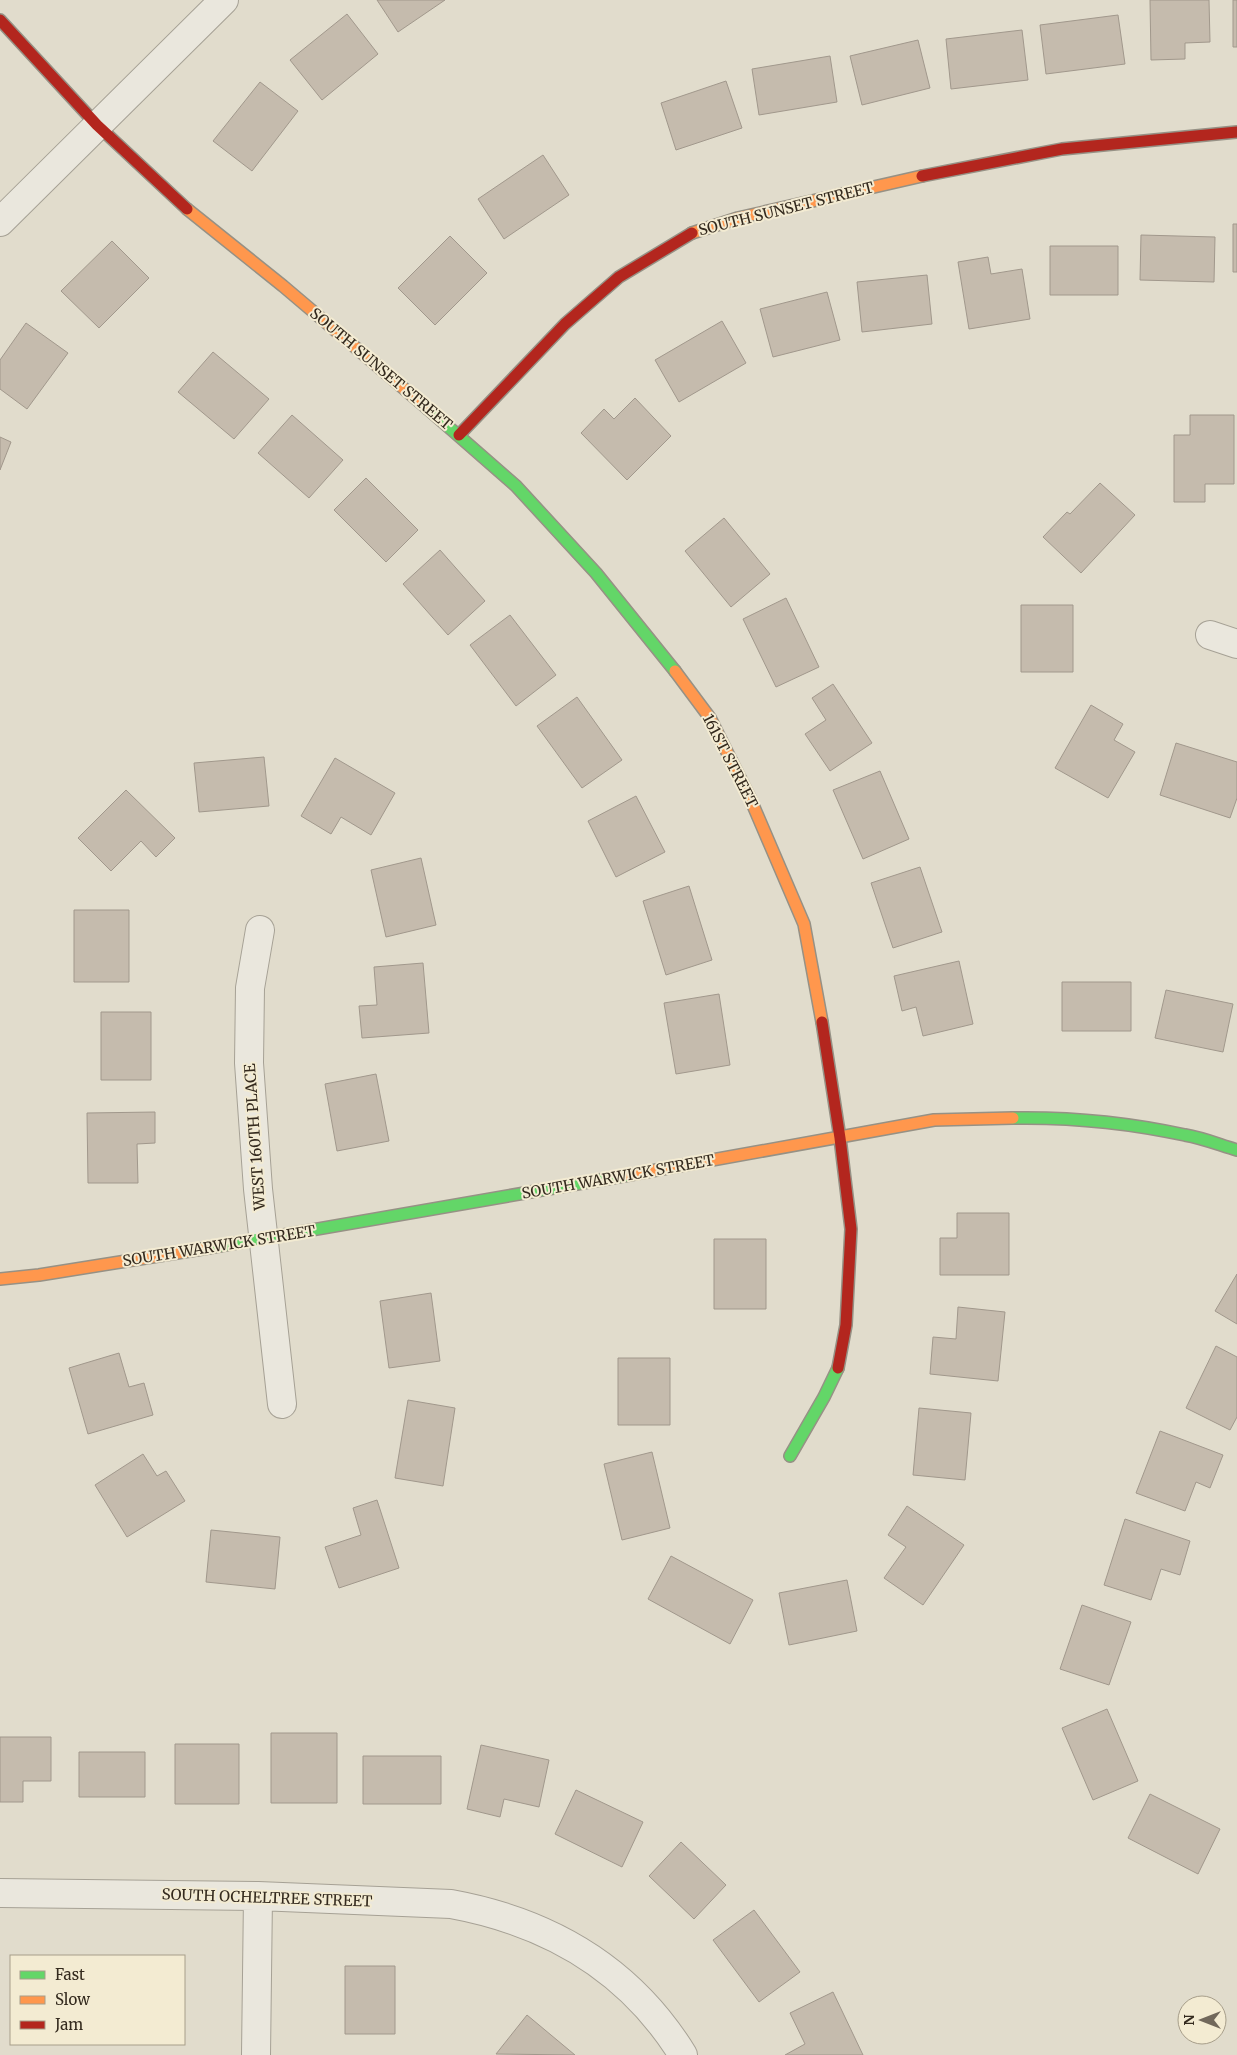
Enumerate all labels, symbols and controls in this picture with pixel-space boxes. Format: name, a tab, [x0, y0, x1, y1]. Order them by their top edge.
street label: SOUTH SUNSET STREET	[696, 177, 876, 239]
street label: SOUTH SUNSET STREET	[306, 304, 457, 434]
street label: 161ST STREET	[699, 711, 762, 811]
street label: WEST 160TH PLACE	[240, 1062, 269, 1212]
street label: SOUTH WARWICK STREET	[520, 1150, 716, 1203]
street label: SOUTH WARWICK STREET	[121, 1221, 317, 1270]
street label: SOUTH OCHELTREE STREET	[161, 1884, 373, 1911]
legend	[10, 1955, 185, 2045]
text: Fast	[55, 1965, 85, 1984]
text: Slow	[55, 1990, 90, 2009]
north arrow	[1177, 1995, 1227, 2045]
text: N	[1180, 2014, 1198, 2026]
text: Jam	[54, 2015, 83, 2034]

